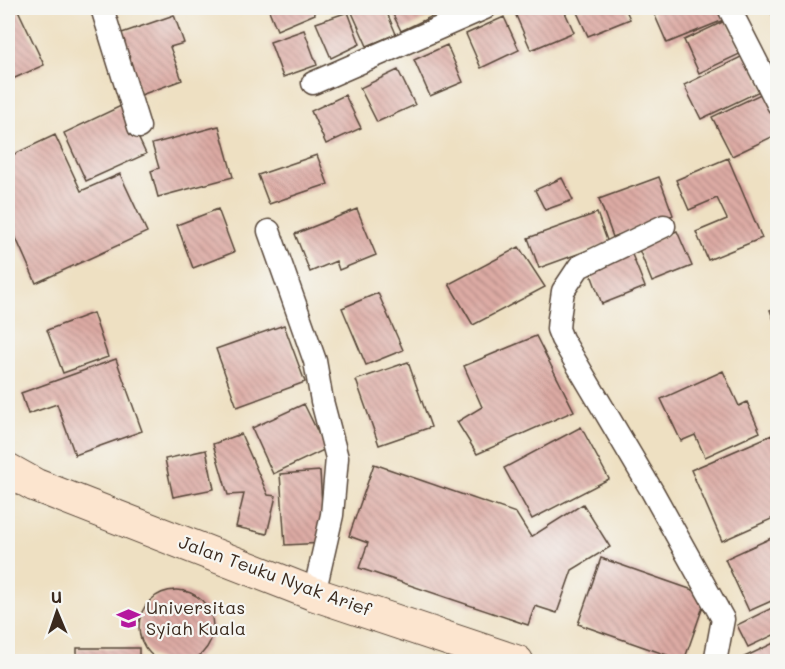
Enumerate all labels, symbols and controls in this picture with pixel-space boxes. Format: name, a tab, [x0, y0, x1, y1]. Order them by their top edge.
street label: Jalan Teuku Nyak Arief	[176, 529, 376, 621]
north arrow	[27, 582, 87, 642]
text: U	[50, 586, 62, 607]
place label: Universitas Syiah Kuala	[146, 595, 246, 640]
school or university icon: Universitas Syiah Kuala	[115, 605, 141, 631]

